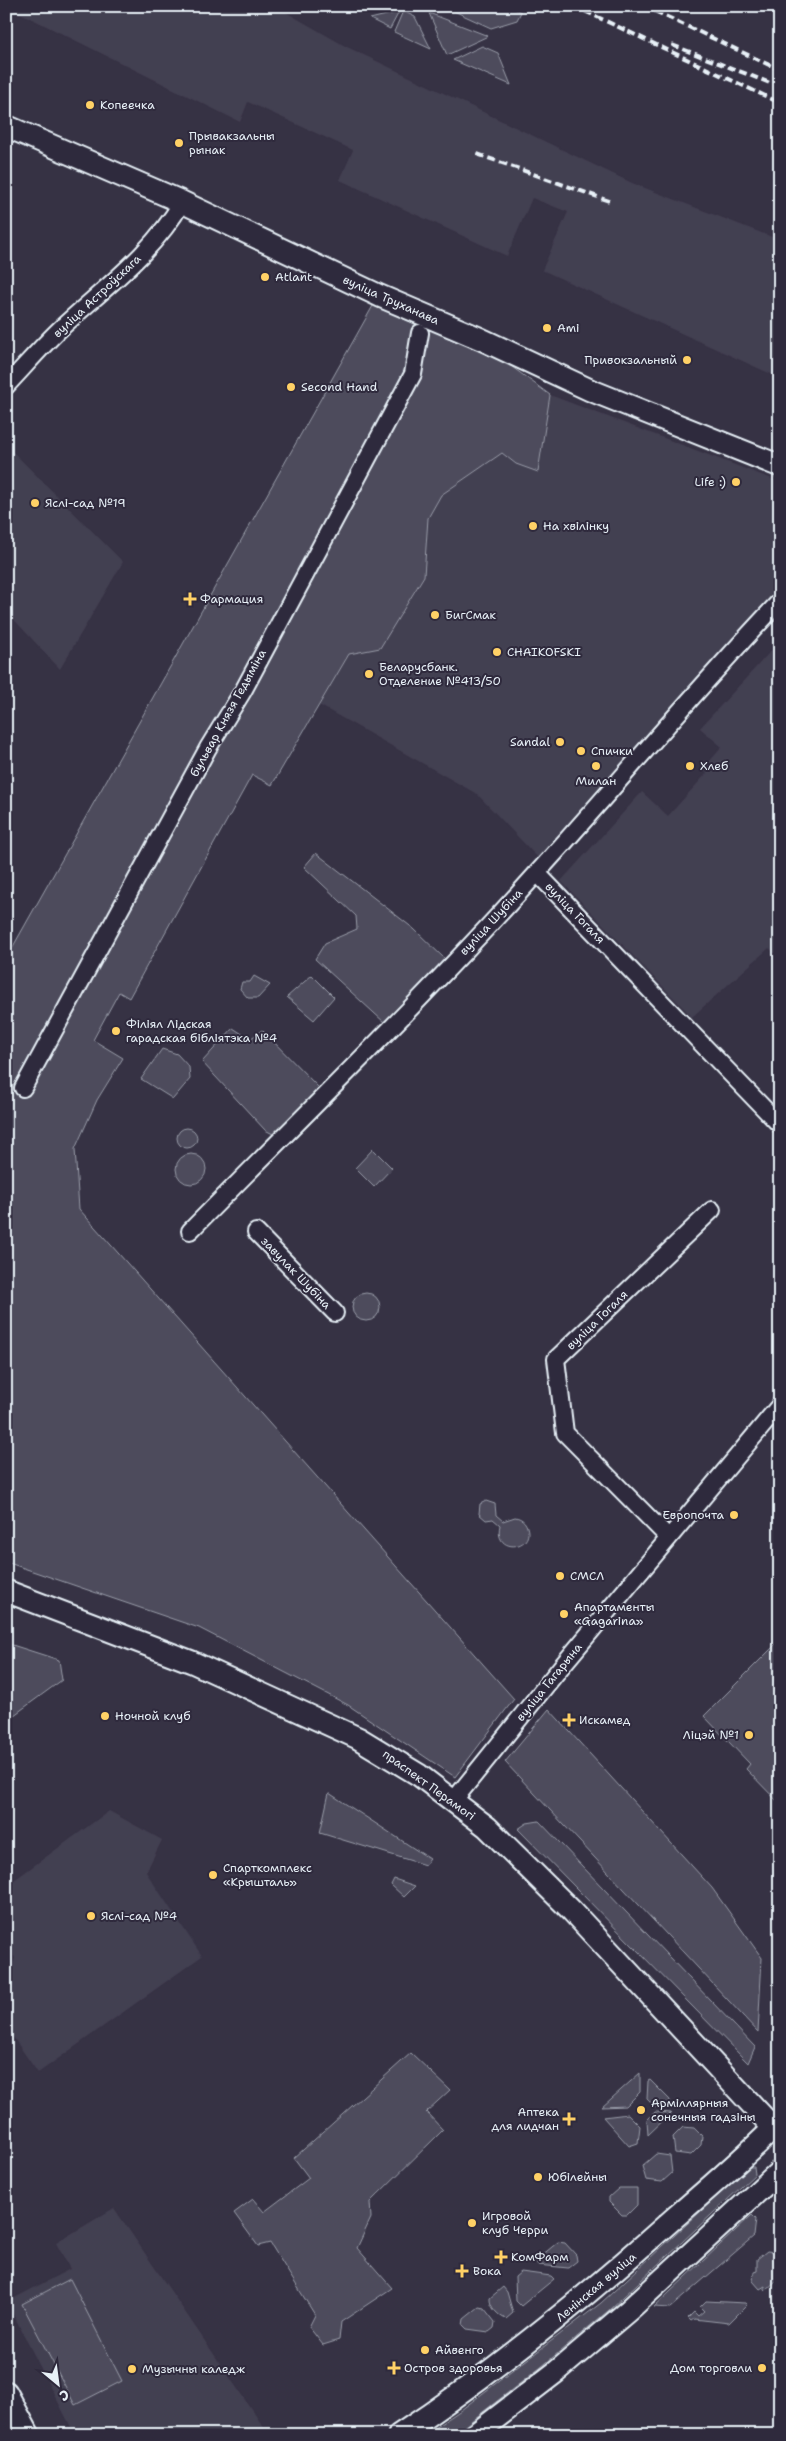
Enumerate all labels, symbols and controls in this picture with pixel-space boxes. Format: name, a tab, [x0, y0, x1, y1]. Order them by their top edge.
place label: Копеечка	[100, 97, 155, 113]
marker: Копеечка	[84, 99, 96, 111]
place label: Прывакзальны рынак	[189, 128, 275, 158]
marker: Прывакзальны рынак	[173, 137, 185, 149]
street label: вуліца Астроўскага	[49, 251, 145, 341]
place label: Atlant	[275, 269, 312, 285]
marker: Atlant	[259, 271, 271, 283]
street label: вуліца Труханава	[340, 272, 442, 329]
place label: Ami	[557, 320, 579, 336]
marker: Ami	[541, 322, 553, 334]
place label: Привокзальный	[585, 352, 677, 368]
marker: Привокзальный	[681, 354, 693, 366]
place label: Second Hand	[301, 379, 378, 395]
marker: Second Hand	[285, 381, 297, 393]
place label: Life :)	[695, 474, 726, 490]
marker: Life :)	[730, 476, 742, 488]
place label: Яслі-сад №19	[45, 495, 126, 511]
marker: Яслі-сад №19	[29, 497, 41, 509]
place label: На хвілінку	[543, 518, 609, 534]
marker: На хвілінку	[527, 520, 539, 532]
place label: Фармация	[200, 591, 263, 607]
marker: Фармация	[184, 593, 196, 605]
place label: БигСмак	[445, 607, 497, 623]
marker: БигСмак	[429, 609, 441, 621]
place label: CHAIKOFSKI	[507, 644, 581, 660]
street label: бульвар Князя Гедыміна	[186, 646, 270, 780]
marker: CHAIKOFSKI	[491, 646, 503, 658]
place label: Беларусбанк. Отделение №413/50	[379, 659, 501, 689]
marker: Беларусбанк. Отделение №413/50	[363, 668, 375, 680]
place label: Sandal	[510, 734, 550, 750]
marker: Sandal	[554, 736, 566, 748]
place label: Спички	[591, 743, 633, 759]
marker: Спички	[575, 745, 587, 757]
place label: Хлеб	[700, 758, 728, 774]
marker: Милан	[590, 760, 602, 772]
marker: Хлеб	[684, 760, 696, 772]
place label: Милан	[576, 773, 616, 789]
street label: вуліца Гогаля	[542, 879, 608, 947]
street label: вуліца Шубіна	[456, 885, 526, 959]
place label: Філіял Лідская гарадская бібліятэка №4	[126, 1016, 277, 1046]
marker: Філіял Лідская гарадская бібліятэка №4	[110, 1025, 122, 1037]
street label: завулак Шубіна	[257, 1233, 335, 1313]
street label: вуліца Гогаля	[563, 1287, 631, 1353]
place label: Европочта	[663, 1507, 725, 1523]
marker: Европочта	[728, 1509, 740, 1521]
place label: СМСЛ	[570, 1568, 604, 1584]
marker: СМСЛ	[554, 1570, 566, 1582]
place label: Апартаменты «Gagarina»	[574, 1599, 654, 1629]
marker: Апартаменты «Gagarina»	[558, 1608, 570, 1620]
street label: вуліца Гагарына	[513, 1639, 586, 1724]
place label: Ночной клуб	[115, 1708, 190, 1724]
marker: Ночной клуб	[99, 1710, 111, 1722]
place label: Искамед	[579, 1712, 631, 1728]
marker: Искамед	[563, 1714, 575, 1726]
place label: Ліцэй №1	[683, 1727, 739, 1743]
marker: Ліцэй №1	[743, 1729, 755, 1741]
street label: праспект Перамогі	[379, 1746, 479, 1824]
place label: Спарткомплекс «Крышталь»	[223, 1860, 312, 1890]
marker: Спарткомплекс «Крышталь»	[207, 1869, 219, 1881]
place label: Яслі-сад №4	[101, 1908, 177, 1924]
marker: Яслі-сад №4	[85, 1910, 97, 1922]
place label: Арміллярныя сонечныя гадзіны	[651, 2095, 755, 2125]
place label: Аптека для лидчан	[492, 2104, 560, 2134]
marker: Арміллярныя сонечныя гадзіны	[635, 2104, 647, 2116]
marker: Аптека для лидчан	[563, 2113, 575, 2125]
place label: Юбілейны	[548, 2169, 607, 2185]
marker: Юбілейны	[532, 2171, 544, 2183]
place label: Игровой клуб Черри	[482, 2208, 548, 2238]
marker: Игровой клуб Черри	[466, 2217, 478, 2229]
street label: Ленінская вуліца	[553, 2248, 640, 2325]
place label: КомФарм	[511, 2249, 569, 2265]
marker: КомФарм	[495, 2251, 507, 2263]
place label: Вока	[473, 2263, 501, 2279]
marker: Вока	[455, 2264, 469, 2278]
place label: Айвенго	[435, 2342, 484, 2358]
marker: Айвенго	[419, 2344, 431, 2356]
north arrow	[32, 2358, 82, 2408]
place label: Остров здоровья	[404, 2360, 503, 2376]
place label: Дом торговли	[670, 2360, 752, 2376]
place label: Музычны каледж	[142, 2361, 245, 2377]
marker: Остров здоровья	[388, 2362, 400, 2374]
marker: Дом торговли	[756, 2362, 768, 2374]
marker: Музычны каледж	[126, 2363, 138, 2375]
text: С	[56, 2385, 72, 2405]

